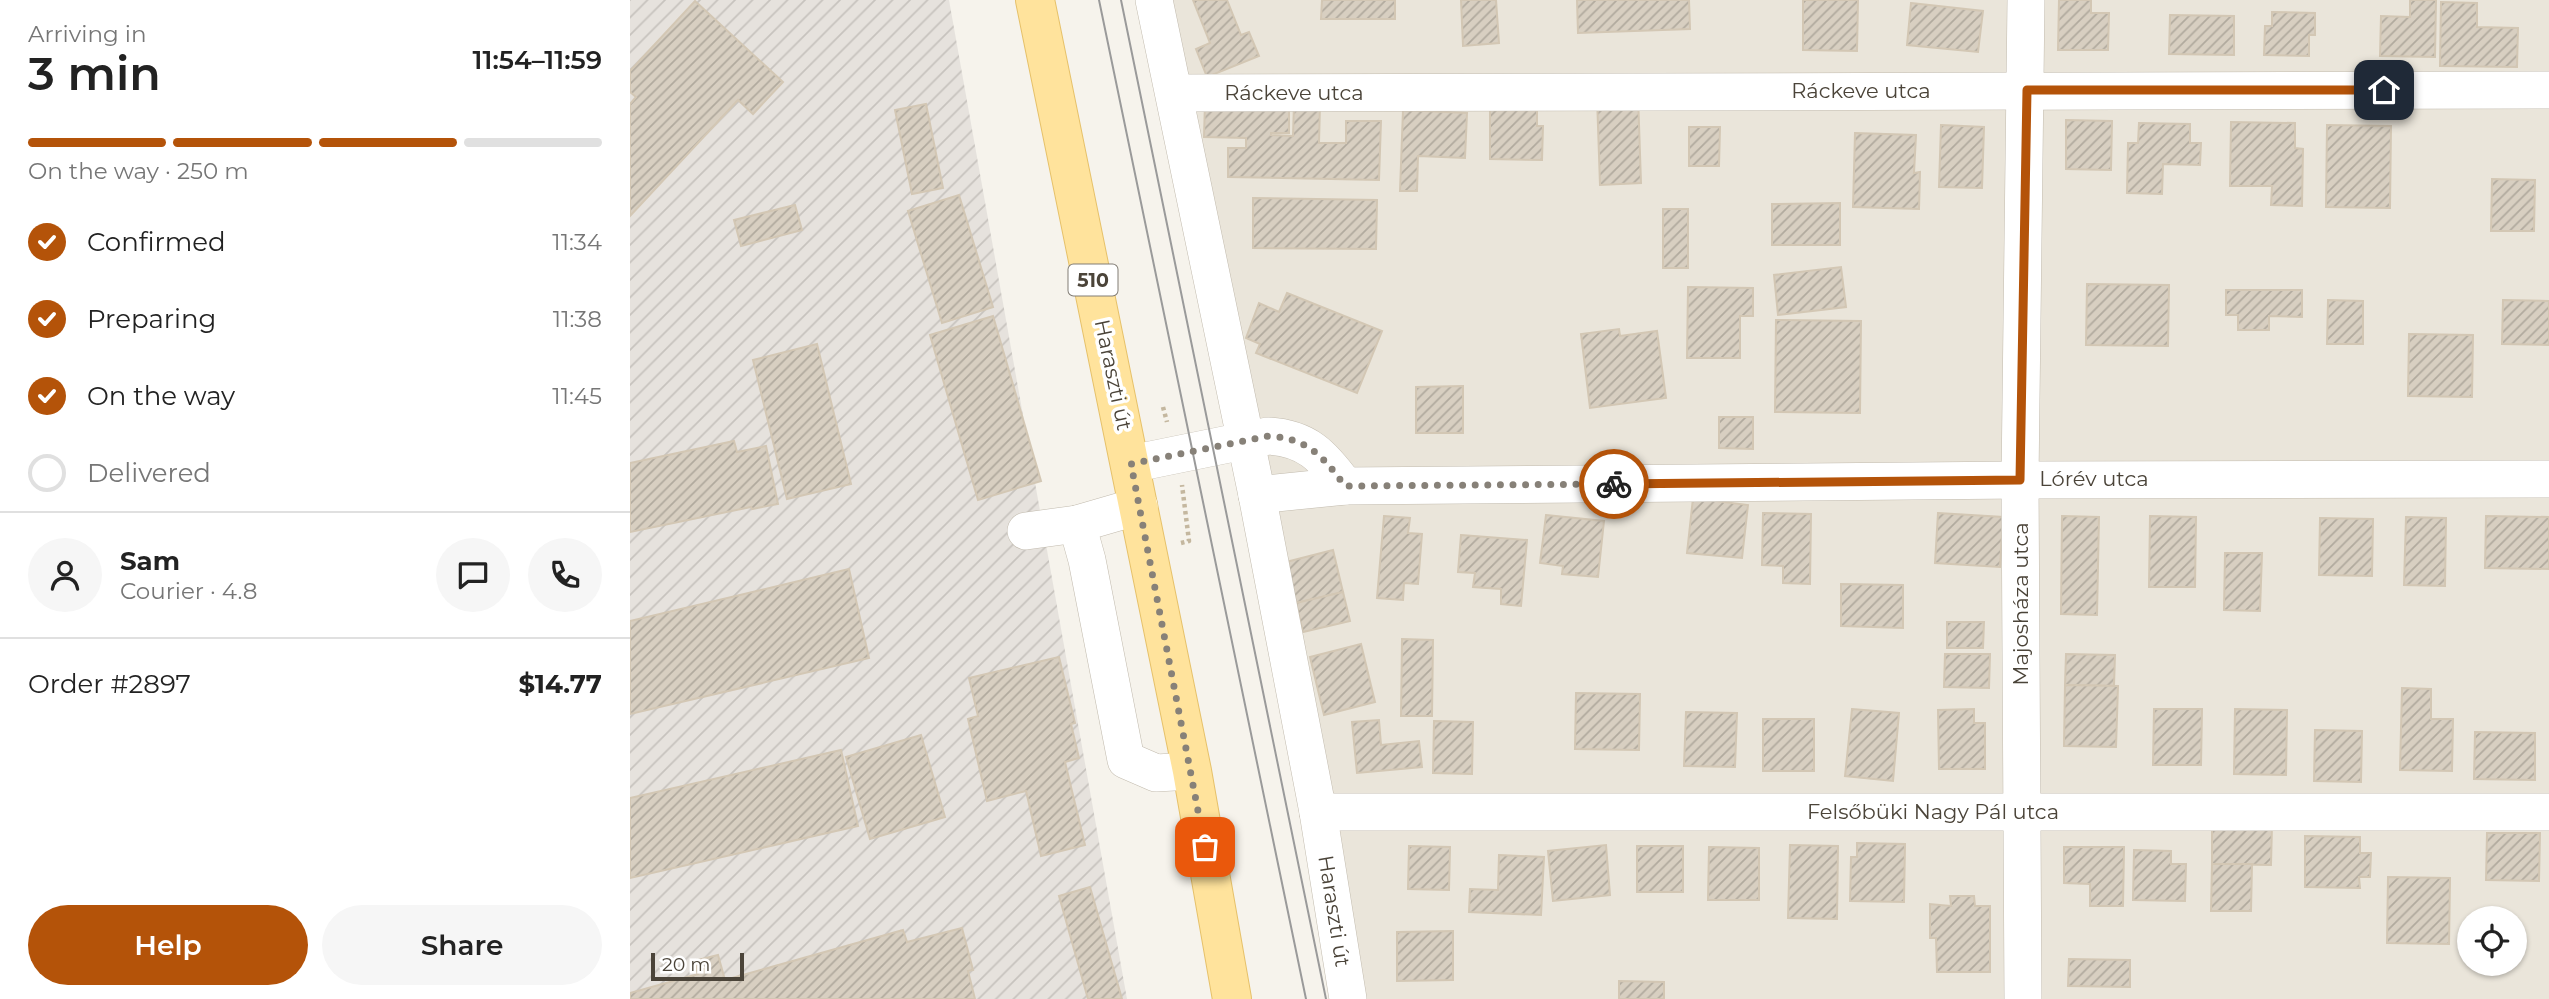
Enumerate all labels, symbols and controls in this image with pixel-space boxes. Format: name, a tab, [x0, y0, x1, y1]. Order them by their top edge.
text: Arriving in	[28, 20, 147, 48]
text: 11:54–11:59	[473, 44, 602, 76]
text: 3 min	[28, 45, 161, 102]
pin	[2354, 60, 2414, 120]
icon: home	[2365, 71, 2403, 109]
street label: Ráckeve utca	[1791, 78, 1931, 103]
street label: Ráckeve utca	[1224, 80, 1364, 105]
text: On the way · 250 m	[28, 157, 249, 185]
icon: check	[28, 223, 66, 261]
text: Confirmed	[87, 226, 226, 258]
text: 11:34	[552, 228, 602, 256]
road number: 510	[1068, 264, 1118, 296]
icon: check	[28, 300, 66, 338]
text: Preparing	[87, 303, 216, 335]
text: 11:38	[553, 305, 602, 333]
street label: Haraszti út	[1090, 317, 1137, 433]
icon: check	[28, 377, 66, 415]
text: On the way	[87, 380, 235, 412]
text: 11:45	[552, 382, 602, 410]
courier	[1579, 449, 1649, 519]
text: Delivered	[87, 457, 211, 489]
icon: bike	[1595, 465, 1633, 503]
street label: Lórév utca	[2039, 466, 2149, 491]
street label: Majosháza utca	[2008, 522, 2033, 686]
button: person	[28, 538, 102, 612]
button: chat	[436, 538, 510, 612]
button: phone	[528, 538, 602, 612]
text: Sam	[120, 545, 180, 577]
text: Courier · 4.8	[120, 577, 257, 605]
text: Order #2897	[28, 668, 191, 700]
text: $14.77	[518, 668, 602, 700]
street label: Felsőbüki Nagy Pál utca	[1807, 799, 2059, 824]
pin	[1175, 817, 1235, 877]
icon: bag	[1186, 828, 1224, 866]
street label: Haraszti út	[1313, 853, 1356, 969]
button: Help	[28, 905, 308, 985]
button: Share	[322, 905, 602, 985]
map controls	[2457, 906, 2527, 976]
button: locate	[2457, 906, 2527, 976]
scale bar	[651, 950, 744, 982]
text: 20 m	[662, 953, 710, 976]

